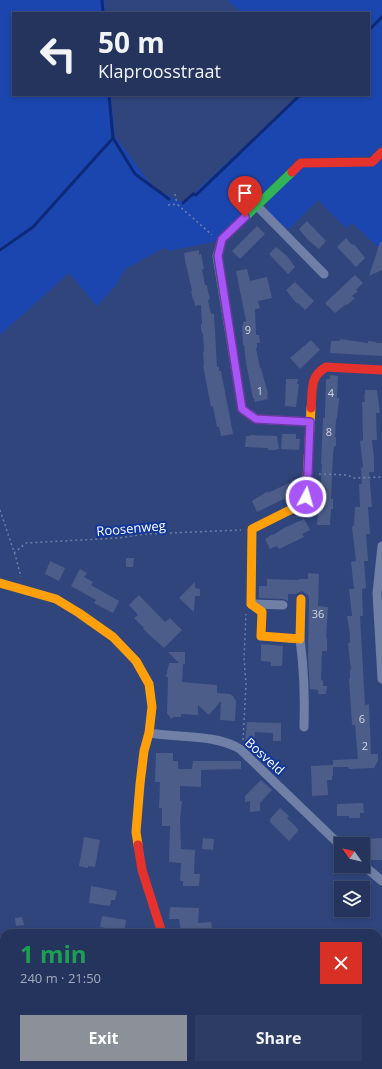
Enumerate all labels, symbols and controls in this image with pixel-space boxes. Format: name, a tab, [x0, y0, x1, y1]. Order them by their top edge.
text: 50 m	[98, 23, 165, 61]
icon: left	[32, 28, 84, 80]
text: Klaproosstraat	[98, 59, 221, 83]
pin	[228, 176, 262, 217]
icon: arrive	[234, 182, 256, 204]
house number: 9	[245, 322, 251, 337]
house number: 1	[257, 383, 263, 398]
house number: 4	[328, 385, 335, 400]
house number: 8	[326, 424, 332, 439]
position arrow	[285, 476, 327, 518]
street label: Roosenweg	[96, 516, 166, 540]
house number: 36	[312, 606, 324, 621]
house number: 6	[359, 711, 365, 726]
street label: Bosveld	[241, 733, 289, 779]
house number: 2	[362, 738, 368, 753]
north arrow	[334, 837, 370, 873]
map controls	[334, 837, 370, 917]
button: layers	[334, 881, 370, 917]
text: 1 min	[20, 937, 87, 970]
button: close	[320, 942, 362, 984]
text: 240 m · 21:50	[20, 969, 101, 987]
button: Exit	[20, 1015, 187, 1061]
button: Share	[195, 1015, 362, 1061]

